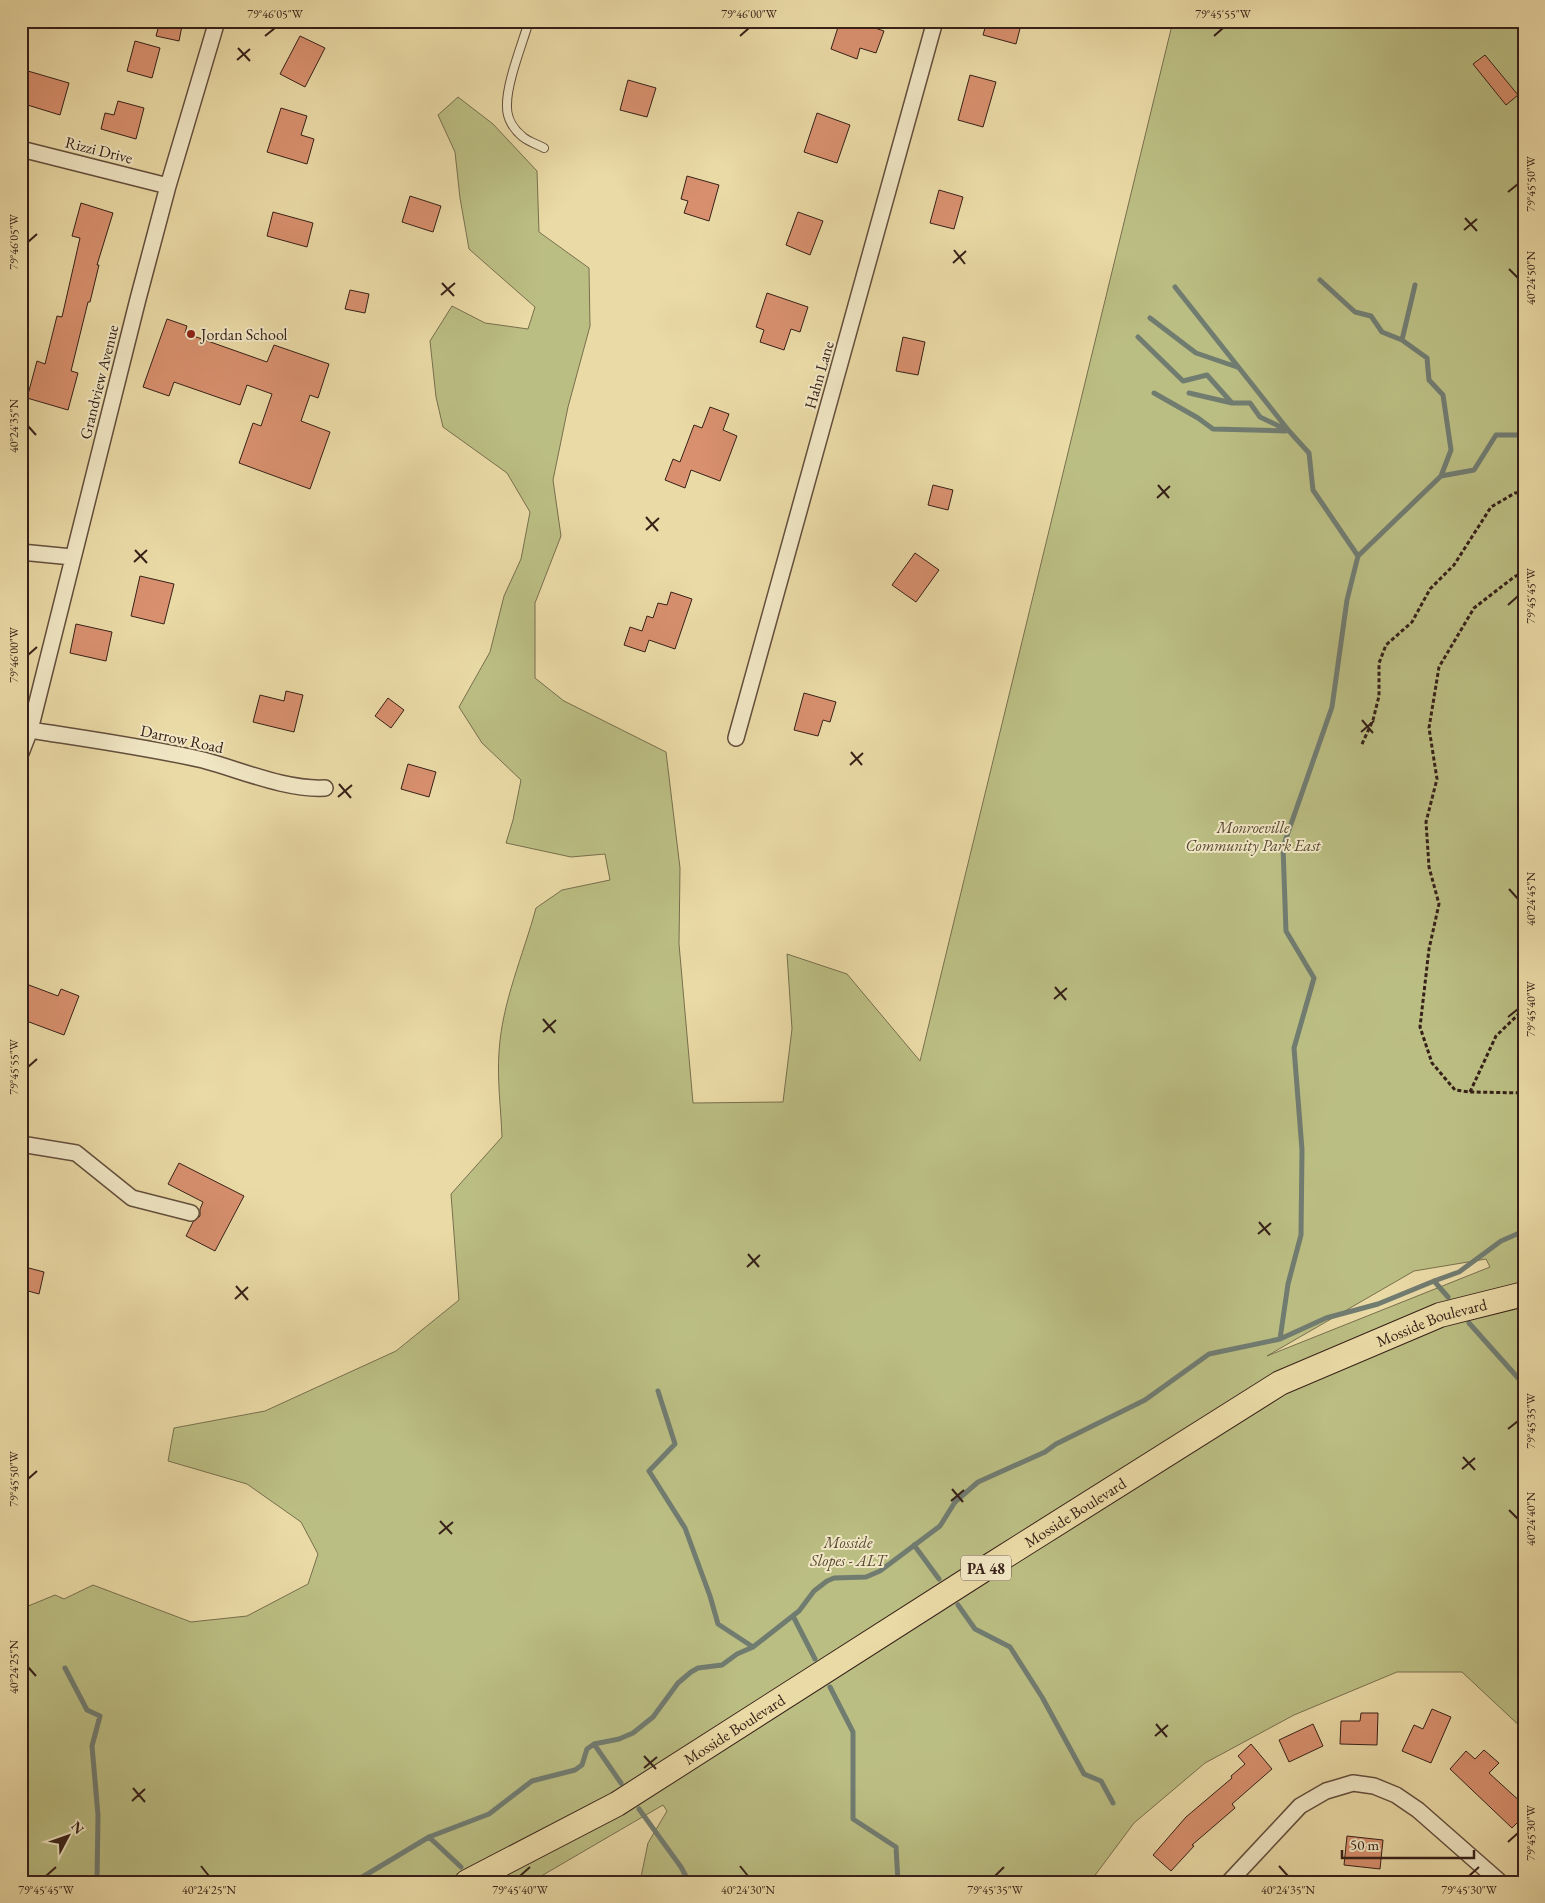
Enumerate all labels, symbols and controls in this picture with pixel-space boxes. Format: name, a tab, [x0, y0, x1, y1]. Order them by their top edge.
text: 79°46'05"W	[247, 6, 304, 22]
text: 79°46'00"W	[721, 6, 778, 22]
text: 79°45'55"W	[1195, 6, 1252, 22]
street label: Rizzi Drive	[63, 132, 135, 168]
text: 79°45'50"W	[1523, 155, 1539, 212]
text: 79°46'05"W	[6, 213, 22, 270]
text: 40°24'50"N	[1523, 251, 1539, 305]
street label: Grandview Avenue	[75, 323, 123, 441]
place label: Jordan School	[199, 324, 288, 345]
marker: Jordan School	[185, 328, 197, 340]
street label: Hahn Lane	[799, 339, 839, 411]
text: 40°24'35"N	[6, 399, 22, 453]
text: 79°45'45"W	[1523, 567, 1539, 624]
text: 79°46'00"W	[6, 626, 22, 683]
street label: Darrow Road	[139, 720, 226, 758]
park label: Monroeville Community Park East	[1185, 817, 1322, 856]
text: 40°24'45"N	[1523, 872, 1539, 926]
text: 79°45'40"W	[1523, 980, 1539, 1037]
text: 79°45'55"W	[6, 1038, 22, 1095]
street label: Mosside Boulevard	[1373, 1293, 1490, 1351]
text: 79°45'35"W	[1523, 1392, 1539, 1449]
text: 79°45'50"W	[6, 1450, 22, 1507]
street label: Mosside Boulevard	[1020, 1472, 1130, 1552]
text: 40°24'40"N	[1523, 1492, 1539, 1546]
park label: Mosside Slopes - ALT	[809, 1532, 888, 1571]
road number: PA 48	[961, 1556, 1011, 1580]
text: 40°24'25"N	[6, 1640, 22, 1694]
street label: Mosside Boulevard	[679, 1689, 789, 1769]
text: 79°45'30"W	[1523, 1804, 1539, 1861]
north arrow	[42, 1810, 92, 1860]
text: N	[67, 1817, 89, 1838]
scale bar	[1342, 1828, 1475, 1860]
text: 50 m	[1350, 1835, 1379, 1854]
text: 79°45'45"W	[18, 1882, 75, 1898]
text: 40°24'25"N	[182, 1882, 236, 1898]
text: 79°45'40"W	[492, 1882, 549, 1898]
text: 40°24'30"N	[721, 1882, 775, 1898]
text: 79°45'35"W	[967, 1882, 1024, 1898]
text: 40°24'35"N	[1261, 1882, 1315, 1898]
text: 79°45'30"W	[1441, 1882, 1498, 1898]

